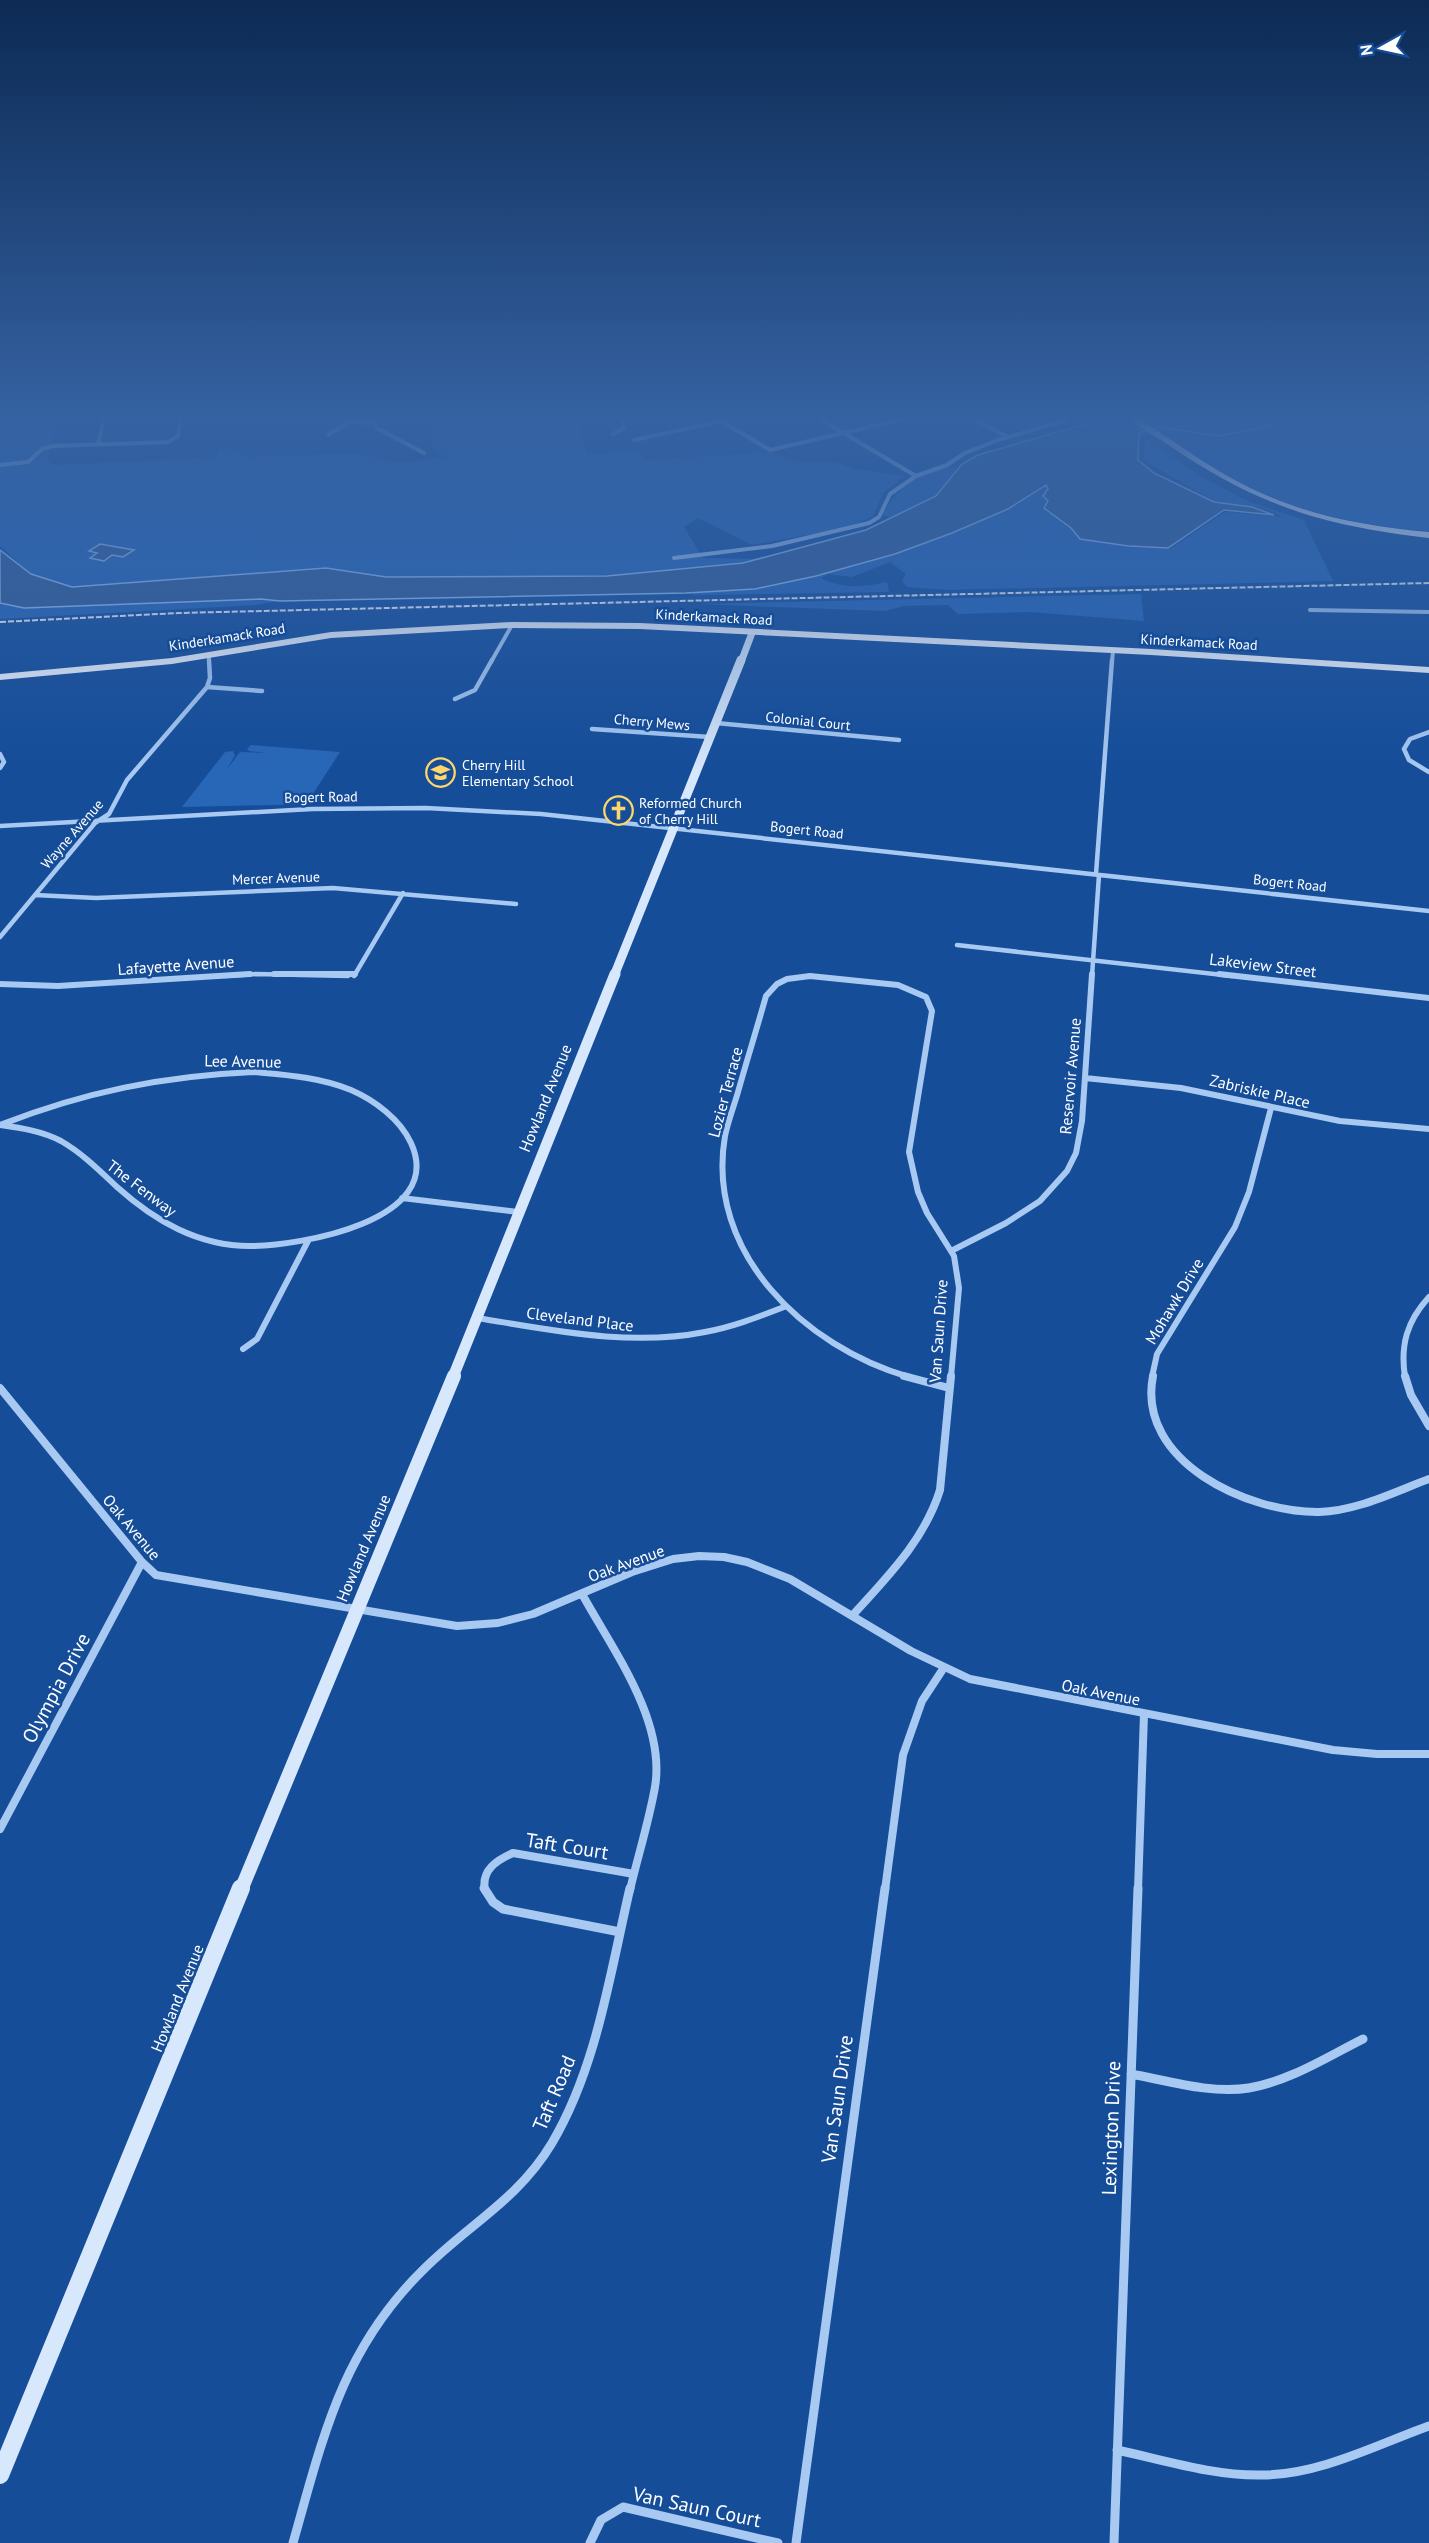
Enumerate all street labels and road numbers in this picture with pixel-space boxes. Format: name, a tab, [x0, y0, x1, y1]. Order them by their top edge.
street label: Kinderkamack Road	[655, 605, 773, 629]
street label: Kinderkamack Road	[168, 619, 286, 655]
street label: Kinderkamack Road	[1140, 630, 1258, 654]
street label: Colonial Court	[765, 708, 852, 734]
street label: Cherry Mews	[613, 710, 691, 734]
street label: Bogert Road	[284, 787, 358, 807]
street label: Wayne Avenue	[37, 796, 107, 872]
street label: Bogert Road	[769, 817, 845, 843]
street label: Mercer Avenue	[232, 867, 320, 889]
street label: Bogert Road	[1252, 870, 1328, 896]
street label: Lakeview Street	[1208, 949, 1318, 982]
street label: Lafayette Avenue	[117, 951, 235, 979]
street label: Reservoir Avenue	[1055, 1017, 1085, 1135]
street label: Howland Avenue	[514, 1041, 576, 1155]
street label: Lozier Terrace	[703, 1044, 747, 1140]
street label: Lee Avenue	[204, 1050, 282, 1072]
street label: Zabriskie Place	[1208, 1070, 1312, 1112]
street label: The Fenway	[103, 1155, 181, 1221]
street label: Mohawk Drive	[1140, 1254, 1208, 1348]
street label: Van Saun Drive	[924, 1279, 952, 1384]
street label: Cleveland Place	[525, 1302, 635, 1336]
street label: Oak Avenue	[99, 1490, 165, 1564]
street label: Howland Avenue	[331, 1491, 395, 1605]
street label: Oak Avenue	[585, 1540, 667, 1586]
street label: Olympia Drive	[16, 1628, 96, 1748]
street label: Oak Avenue	[1060, 1675, 1142, 1709]
street label: Taft Court	[524, 1827, 610, 1865]
street label: Howland Avenue	[146, 1941, 208, 2055]
street label: Van Saun Drive	[815, 2033, 859, 2166]
street label: Taft Road	[527, 2051, 581, 2135]
street label: Lexington Drive	[1096, 2060, 1126, 2196]
street label: Van Saun Court	[629, 2481, 764, 2533]

